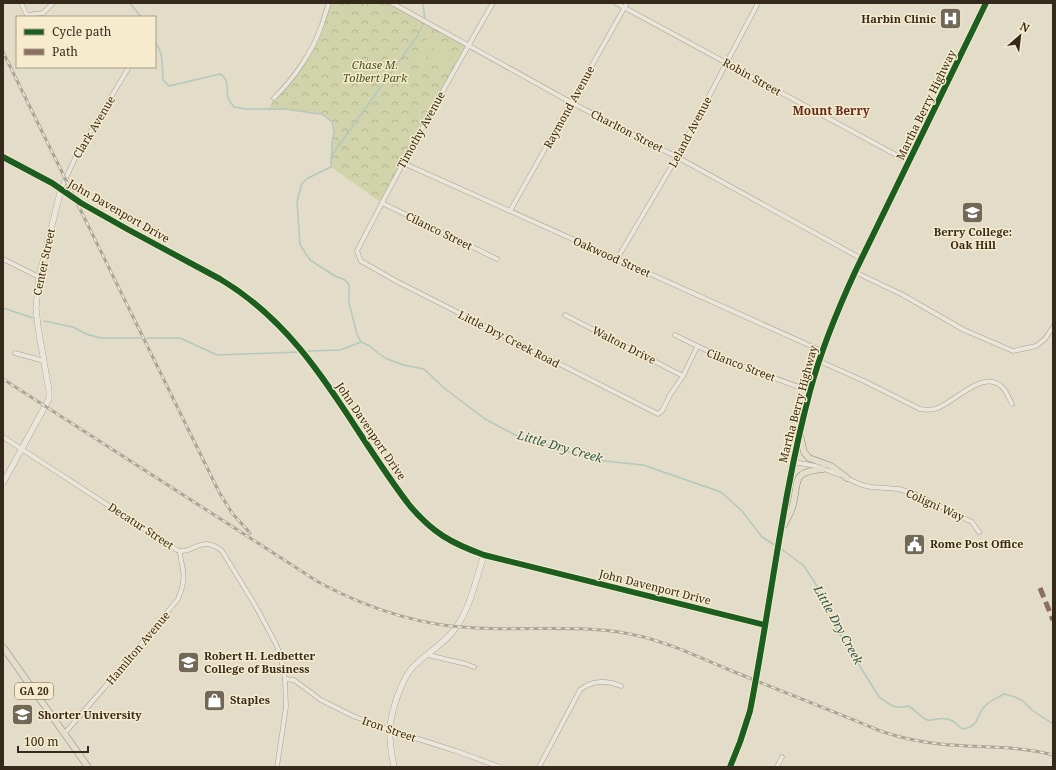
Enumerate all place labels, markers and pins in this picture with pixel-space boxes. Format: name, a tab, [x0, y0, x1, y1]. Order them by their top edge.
hospital icon: Harbin Clinic	[938, 6, 964, 32]
place label: Harbin Clinic	[861, 11, 936, 26]
school or university icon: Berry College: Oak Hill	[960, 199, 986, 225]
place label: Berry College: Oak Hill	[934, 224, 1012, 252]
public building icon: Rome Post Office	[902, 531, 928, 557]
place label: Rome Post Office	[930, 536, 1024, 551]
place label: Robert H. Ledbetter College of Business	[204, 648, 315, 676]
school or university icon: Robert H. Ledbetter College of Business	[175, 649, 201, 675]
shop icon: Staples	[201, 687, 227, 713]
place label: Staples	[230, 692, 270, 707]
school or university icon: Shorter University	[9, 702, 35, 728]
place label: Shorter University	[38, 707, 142, 722]

